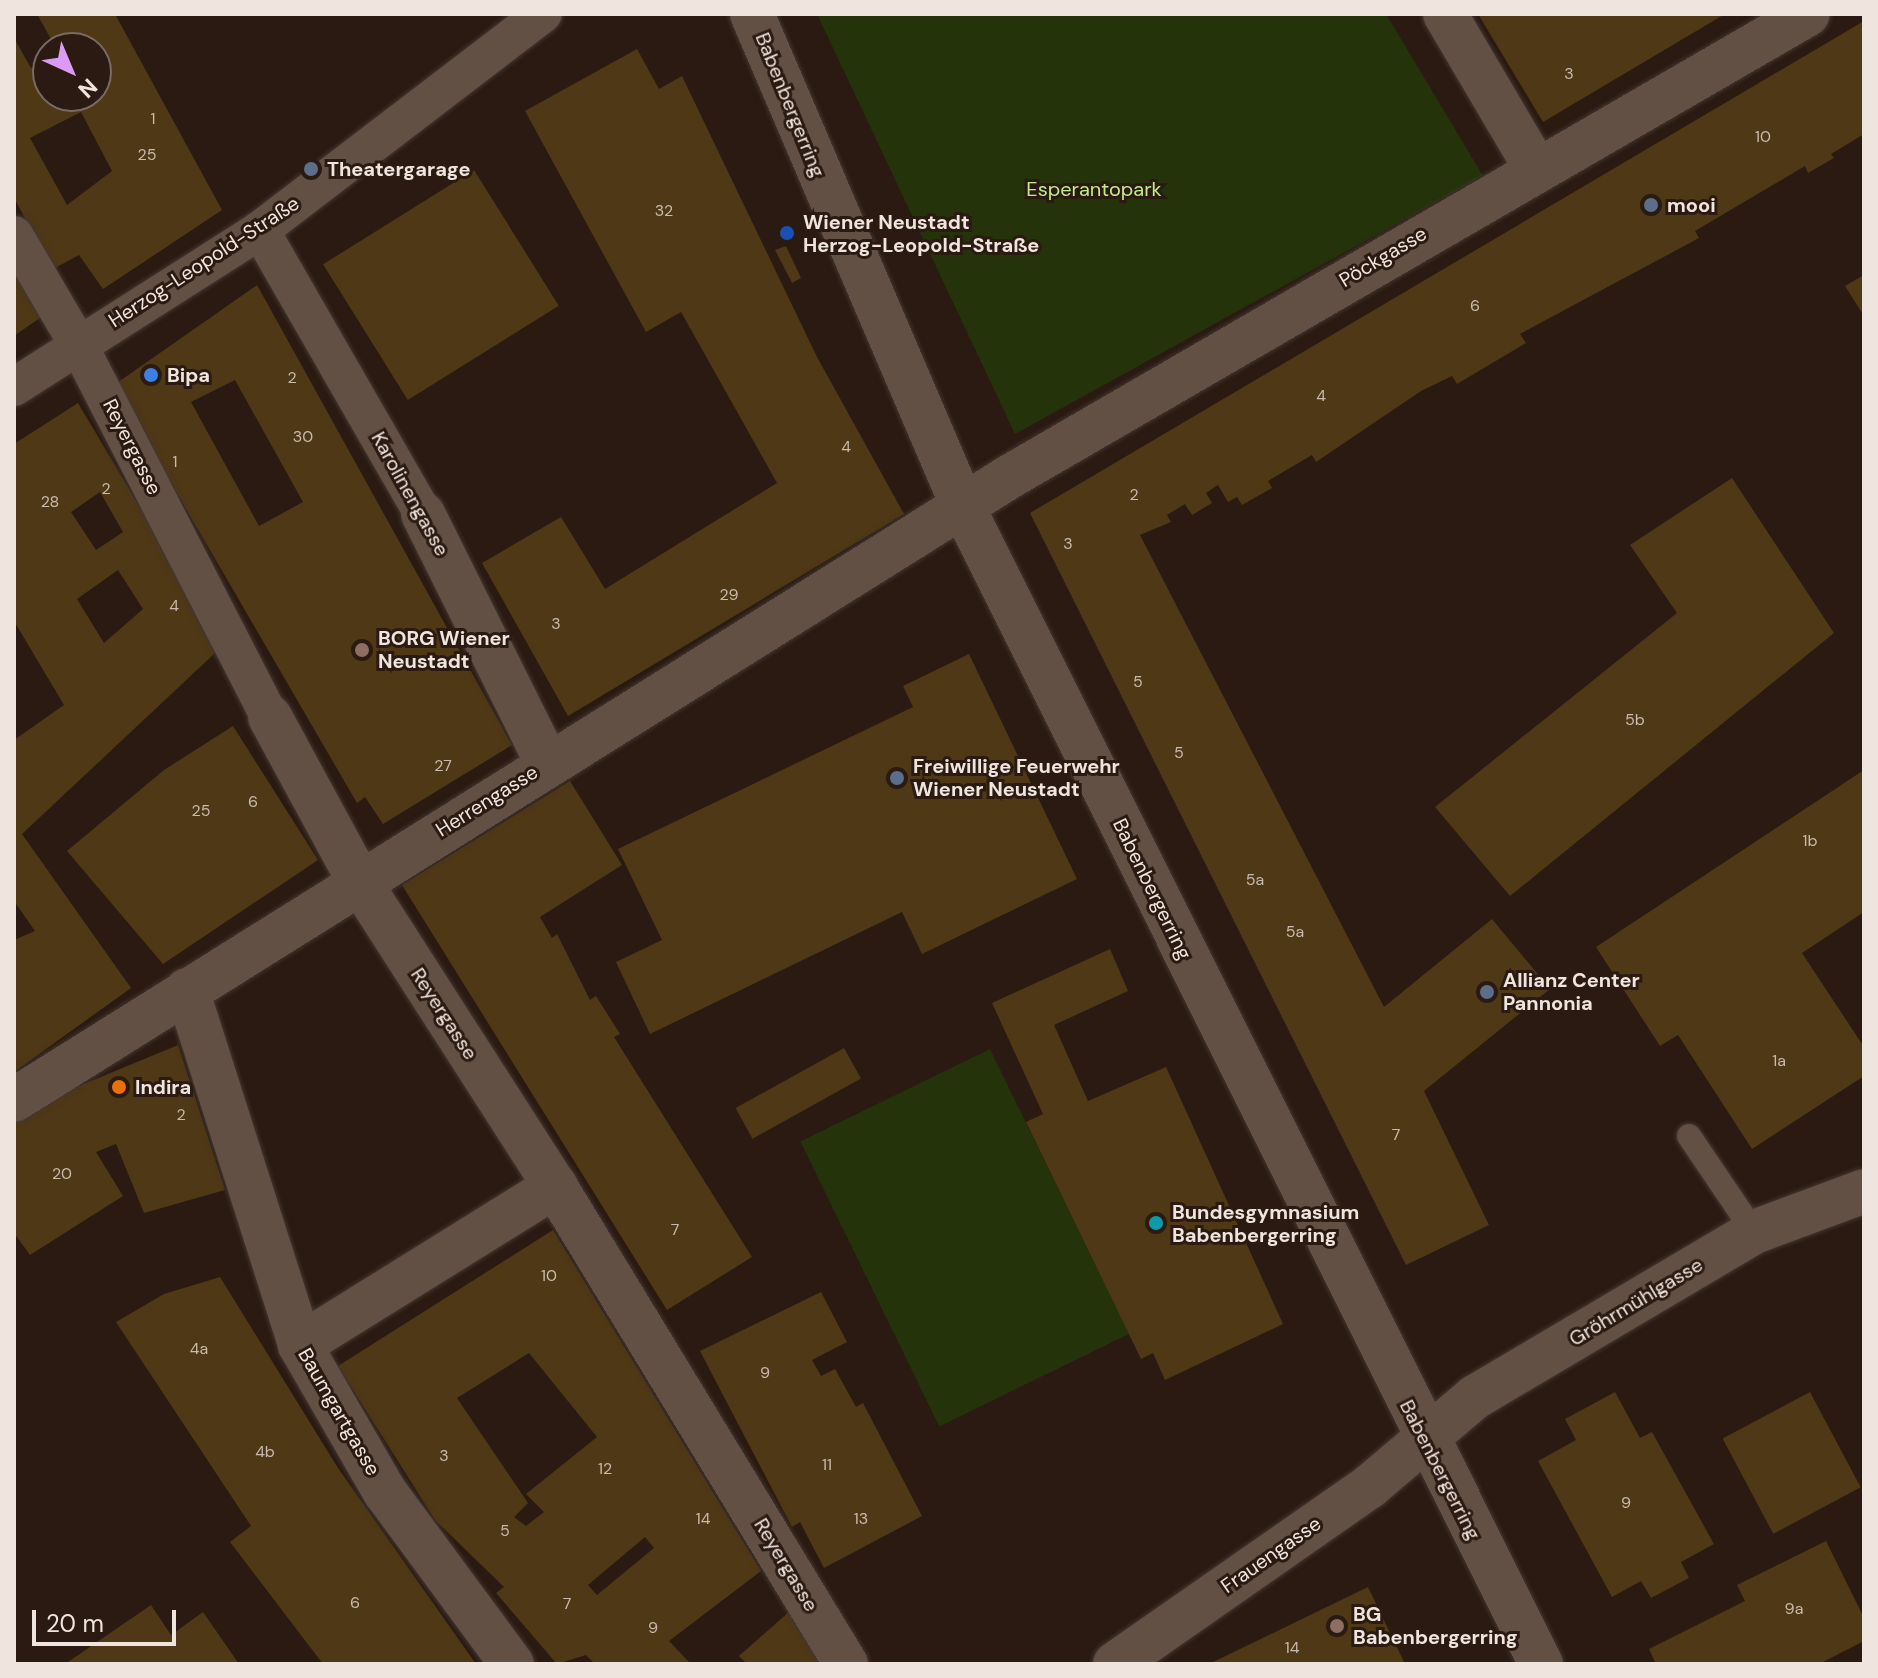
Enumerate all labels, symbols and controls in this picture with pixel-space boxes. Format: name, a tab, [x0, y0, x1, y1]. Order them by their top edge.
street label: Babenbergerring	[750, 29, 830, 181]
north arrow	[32, 32, 112, 112]
house number: 3	[1564, 64, 1574, 84]
text: N	[72, 72, 103, 104]
house number: 1	[151, 109, 155, 129]
house number: 10	[1755, 127, 1771, 147]
house number: 25	[138, 145, 156, 165]
place label: Theatergarage	[327, 157, 470, 181]
marker: Theatergarage	[302, 160, 320, 178]
park label: Esperantopark	[1026, 177, 1162, 201]
street label: Herzog-Leopold-Straße	[104, 191, 304, 333]
place label: mooi	[1667, 193, 1716, 217]
marker: mooi	[1642, 196, 1660, 214]
house number: 32	[655, 201, 673, 221]
place label: Wiener Neustadt Herzog-Leopold-Straße	[803, 210, 1039, 257]
street label: Pöckgasse	[1335, 222, 1431, 292]
marker: Wiener Neustadt Herzog-Leopold-Straße	[778, 224, 796, 242]
house number: 6	[1470, 296, 1480, 316]
place label: Bipa	[167, 363, 210, 387]
marker: Bipa	[142, 366, 160, 384]
house number: 2	[287, 368, 297, 388]
house number: 4	[1316, 386, 1326, 406]
street label: Reyergasse	[98, 395, 166, 499]
house number: 30	[293, 427, 313, 447]
street label: Karolinengasse	[366, 428, 454, 560]
house number: 4	[841, 437, 851, 457]
house number: 1	[173, 452, 177, 472]
house number: 2	[101, 479, 111, 499]
house number: 2	[1129, 485, 1139, 505]
house number: 28	[41, 492, 59, 512]
house number: 3	[1063, 534, 1073, 554]
house number: 29	[719, 585, 739, 605]
house number: 4	[169, 596, 179, 616]
house number: 3	[551, 614, 561, 634]
place label: BORG Wiener Neustadt	[378, 626, 510, 673]
marker: BORG Wiener Neustadt	[353, 641, 371, 659]
house number: 5	[1133, 672, 1143, 692]
house number: 5b	[1625, 710, 1645, 730]
house number: 5	[1174, 743, 1184, 763]
place label: Freiwillige Feuerwehr Wiener Neustadt	[913, 754, 1120, 801]
house number: 27	[434, 756, 452, 776]
street label: Herrengasse	[432, 760, 542, 842]
marker: Freiwillige Feuerwehr Wiener Neustadt	[888, 769, 906, 787]
house number: 6	[248, 792, 258, 812]
house number: 25	[192, 801, 210, 821]
street label: Babenbergerring	[1108, 815, 1196, 963]
house number: 1b	[1802, 831, 1818, 851]
house number: 5a	[1246, 870, 1264, 890]
house number: 5a	[1286, 922, 1304, 942]
street label: Reyergasse	[406, 964, 482, 1064]
place label: Allianz Center Pannonia	[1503, 968, 1640, 1015]
marker: Allianz Center Pannonia	[1478, 983, 1496, 1001]
house number: 1a	[1772, 1051, 1786, 1071]
place label: Indira	[135, 1075, 191, 1099]
marker: Indira	[110, 1078, 128, 1096]
house number: 2	[176, 1105, 186, 1125]
house number: 7	[1392, 1125, 1400, 1145]
house number: 20	[52, 1164, 72, 1184]
place label: Bundesgymnasium Babenbergerring	[1172, 1200, 1359, 1247]
marker: Bundesgymnasium Babenbergerring	[1147, 1214, 1165, 1232]
house number: 7	[671, 1220, 679, 1240]
street label: Gröhrmühlgasse	[1565, 1253, 1707, 1351]
house number: 10	[541, 1266, 557, 1286]
house number: 4a	[190, 1339, 208, 1359]
street label: Baumgartgasse	[293, 1344, 385, 1480]
house number: 9	[760, 1363, 770, 1383]
street label: Babenbergerring	[1394, 1396, 1486, 1544]
house number: 4b	[255, 1442, 275, 1462]
house number: 3	[439, 1446, 449, 1466]
house number: 11	[822, 1455, 832, 1475]
house number: 12	[598, 1459, 612, 1479]
house number: 9	[1621, 1493, 1631, 1513]
house number: 14	[696, 1509, 710, 1529]
house number: 13	[854, 1509, 868, 1529]
street label: Frauengasse	[1216, 1512, 1326, 1598]
street label: Reyergasse	[749, 1514, 823, 1616]
house number: 5	[500, 1521, 510, 1541]
house number: 6	[350, 1593, 360, 1613]
scale bar	[36, 1594, 180, 1644]
house number: 7	[563, 1594, 571, 1614]
house number: 9a	[1785, 1599, 1803, 1619]
place label: BG Babenbergerring	[1353, 1602, 1518, 1649]
text: 20 m	[46, 1608, 104, 1639]
marker: BG Babenbergerring	[1328, 1617, 1346, 1635]
house number: 9	[648, 1618, 658, 1638]
house number: 14	[1285, 1638, 1299, 1658]

